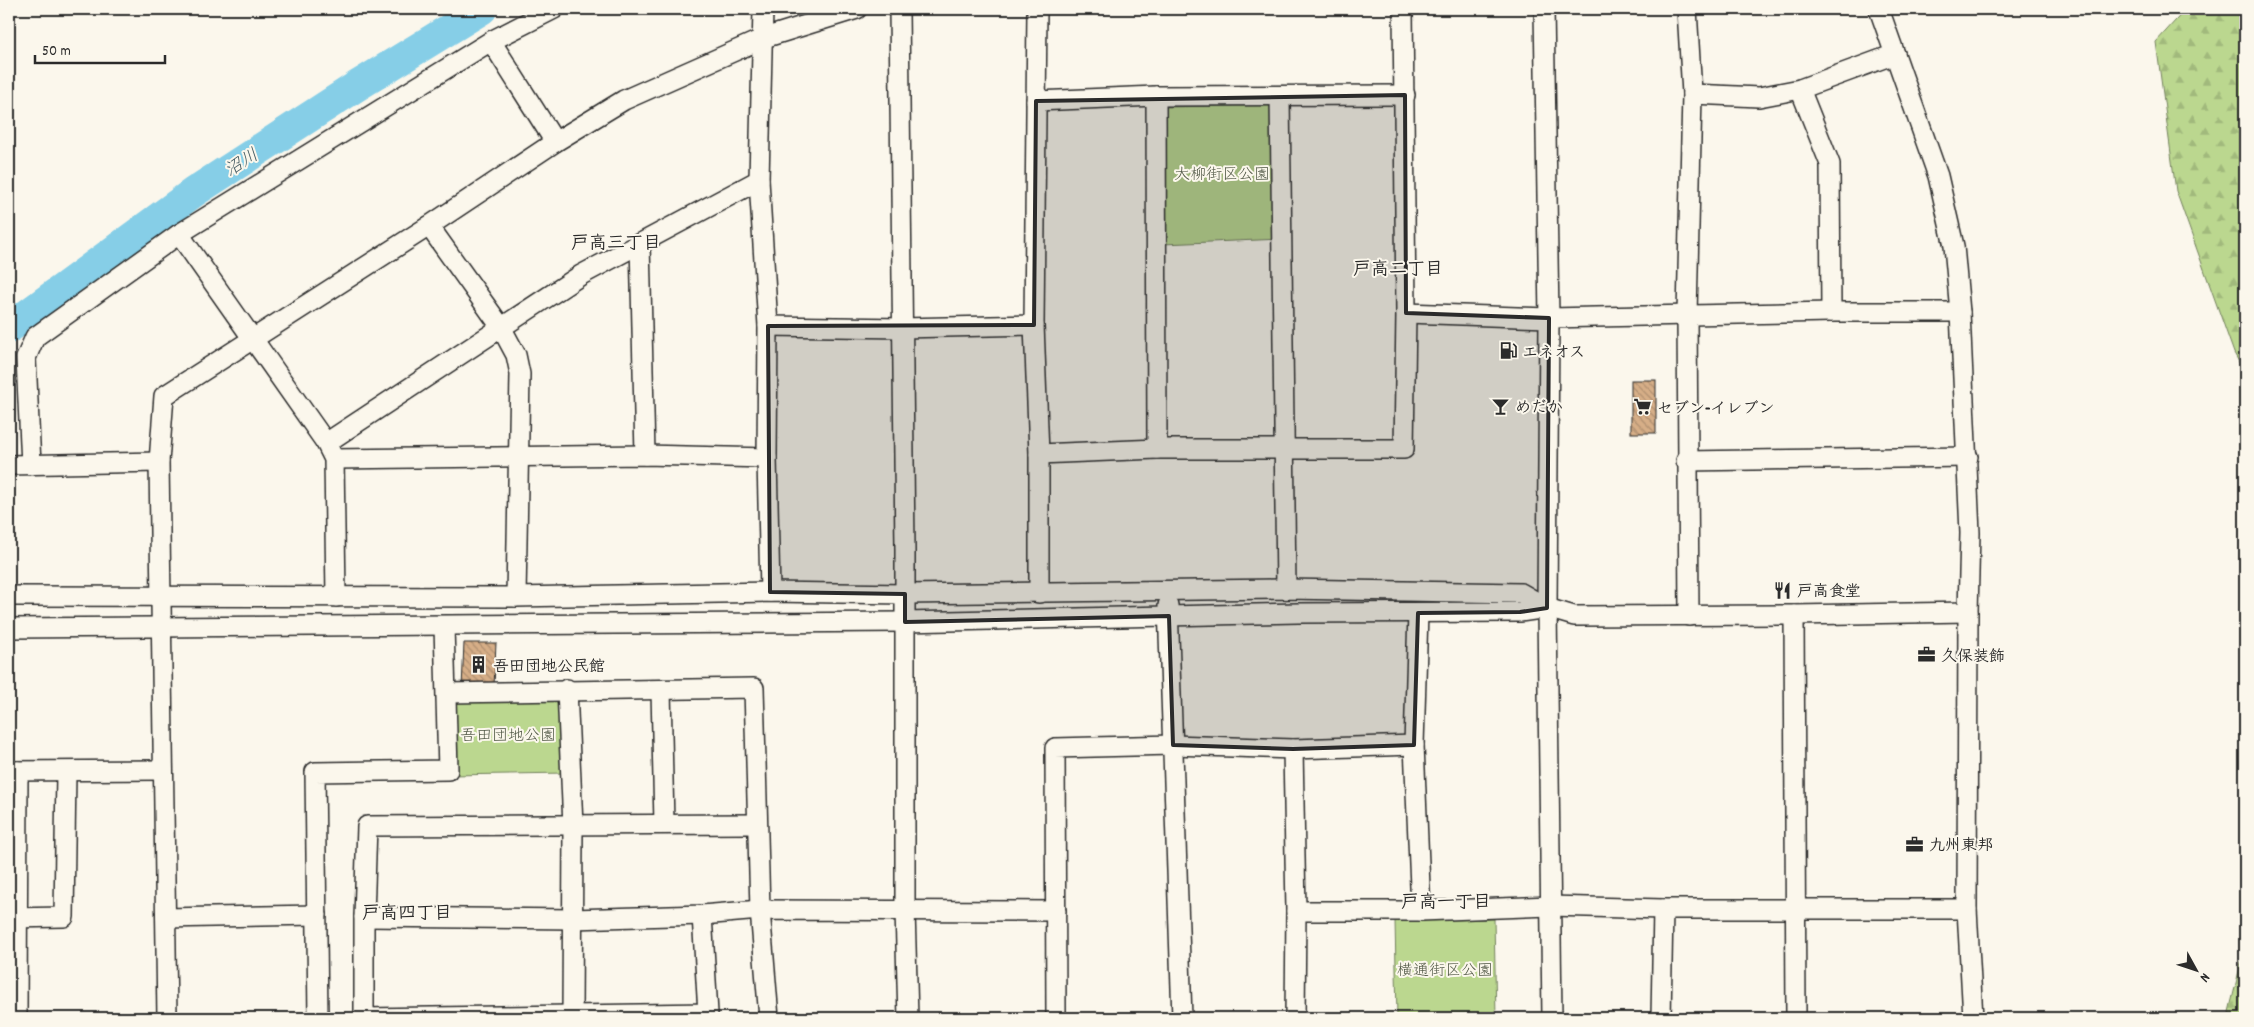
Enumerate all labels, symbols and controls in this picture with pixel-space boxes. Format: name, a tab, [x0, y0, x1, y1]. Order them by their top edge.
scale bar	[35, 32, 165, 64]
text: 50 m	[42, 41, 71, 63]
water label: 沼川	[220, 144, 264, 184]
park label: 大柳街区公園	[1174, 164, 1270, 187]
district label: 戸高三丁目	[571, 232, 661, 257]
district label: 戸高二丁目	[1353, 258, 1443, 283]
fuel station icon: エネオス	[1498, 341, 1518, 361]
place label: エネオス	[1522, 342, 1585, 365]
bar icon: めだか	[1491, 396, 1511, 416]
place label: めだか	[1515, 397, 1563, 420]
supermarket icon: セブン-イレブン	[1633, 397, 1653, 417]
place label: セブン-イレブン	[1657, 398, 1774, 421]
restaurant icon: 戸高食堂	[1773, 580, 1793, 600]
place label: 戸高食堂	[1797, 581, 1861, 604]
office icon: 久保装飾	[1917, 645, 1937, 665]
place label: 久保装飾	[1941, 646, 2005, 669]
building icon: 吾田団地公民館	[469, 655, 489, 675]
place label: 吾田団地公民館	[493, 656, 605, 679]
park label: 吾田団地公園	[460, 725, 556, 748]
office icon: 九州東邦	[1905, 834, 1925, 854]
place label: 九州東邦	[1929, 835, 1993, 858]
district label: 戸高一丁目	[1401, 891, 1491, 916]
district label: 戸高四丁目	[362, 902, 452, 927]
north arrow	[2172, 944, 2222, 994]
park label: 横通街区公園	[1397, 960, 1493, 983]
text: N	[2194, 968, 2214, 986]

